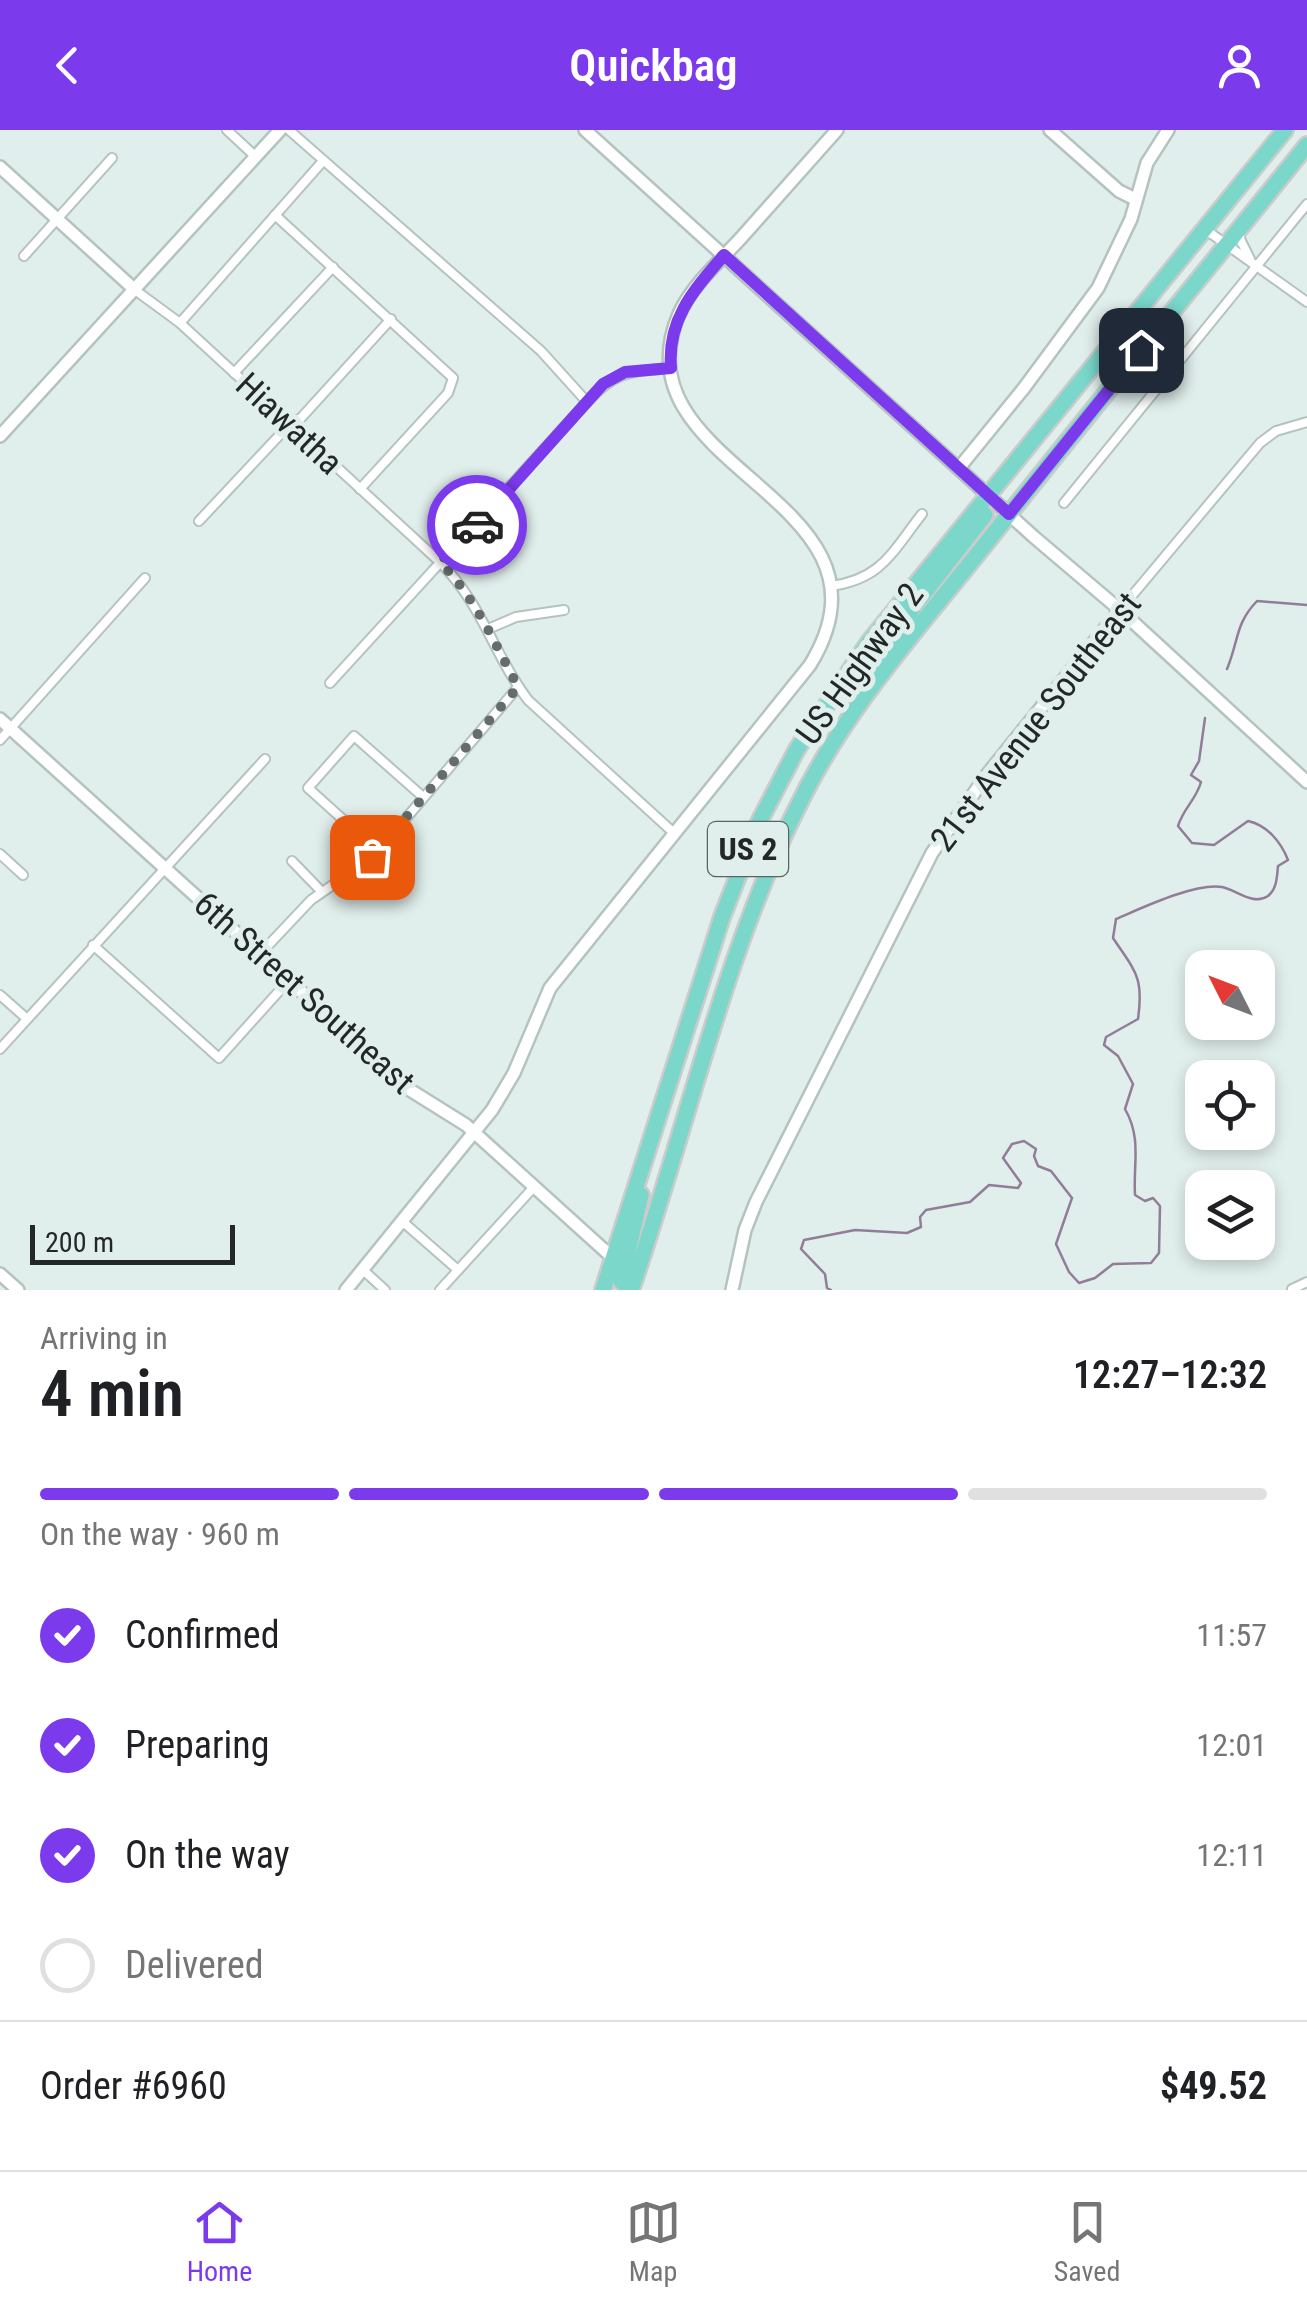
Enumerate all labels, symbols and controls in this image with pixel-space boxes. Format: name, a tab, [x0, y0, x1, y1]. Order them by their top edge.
icon: back	[40, 38, 95, 93]
icon: person	[1212, 38, 1267, 93]
text: Quickbag	[569, 39, 738, 92]
pin	[1099, 308, 1184, 393]
icon: home	[1114, 323, 1169, 378]
street label: Hiawatha	[227, 365, 351, 483]
courier	[427, 475, 527, 575]
icon: car	[450, 498, 505, 553]
street label: US Highway 2	[788, 576, 932, 752]
street label: 21st Avenue Southeast	[922, 584, 1150, 860]
pin	[330, 815, 415, 900]
road number: US 2	[708, 822, 788, 876]
icon: bag	[345, 830, 400, 885]
street label: 6th Street Southeast	[185, 883, 423, 1103]
north arrow	[1185, 950, 1275, 1040]
map controls	[1185, 950, 1275, 1260]
button: locate	[1185, 1060, 1275, 1150]
button: layers	[1185, 1170, 1275, 1260]
scale bar	[30, 1220, 235, 1264]
text: 200 m	[45, 1226, 114, 1259]
text: Arriving in	[40, 1319, 168, 1357]
text: 12:27–12:32	[1073, 1353, 1267, 1397]
text: 4 min	[40, 1356, 184, 1432]
text: On the way · 960 m	[40, 1515, 280, 1553]
icon: check	[40, 1608, 95, 1663]
text: Confirmed	[125, 1613, 280, 1657]
text: 11:57	[1196, 1616, 1267, 1654]
icon: check	[40, 1718, 95, 1773]
text: Preparing	[125, 1723, 270, 1767]
text: 12:01	[1196, 1726, 1267, 1764]
icon: check	[40, 1828, 95, 1883]
text: On the way	[125, 1833, 290, 1877]
text: 12:11	[1196, 1836, 1267, 1874]
text: Delivered	[125, 1943, 264, 1987]
text: Order #6960	[40, 2064, 227, 2108]
text: $49.52	[1160, 2064, 1267, 2108]
tab: Home	[187, 2195, 252, 2288]
tab: Map	[626, 2195, 681, 2288]
tab: Saved	[1054, 2195, 1120, 2288]

